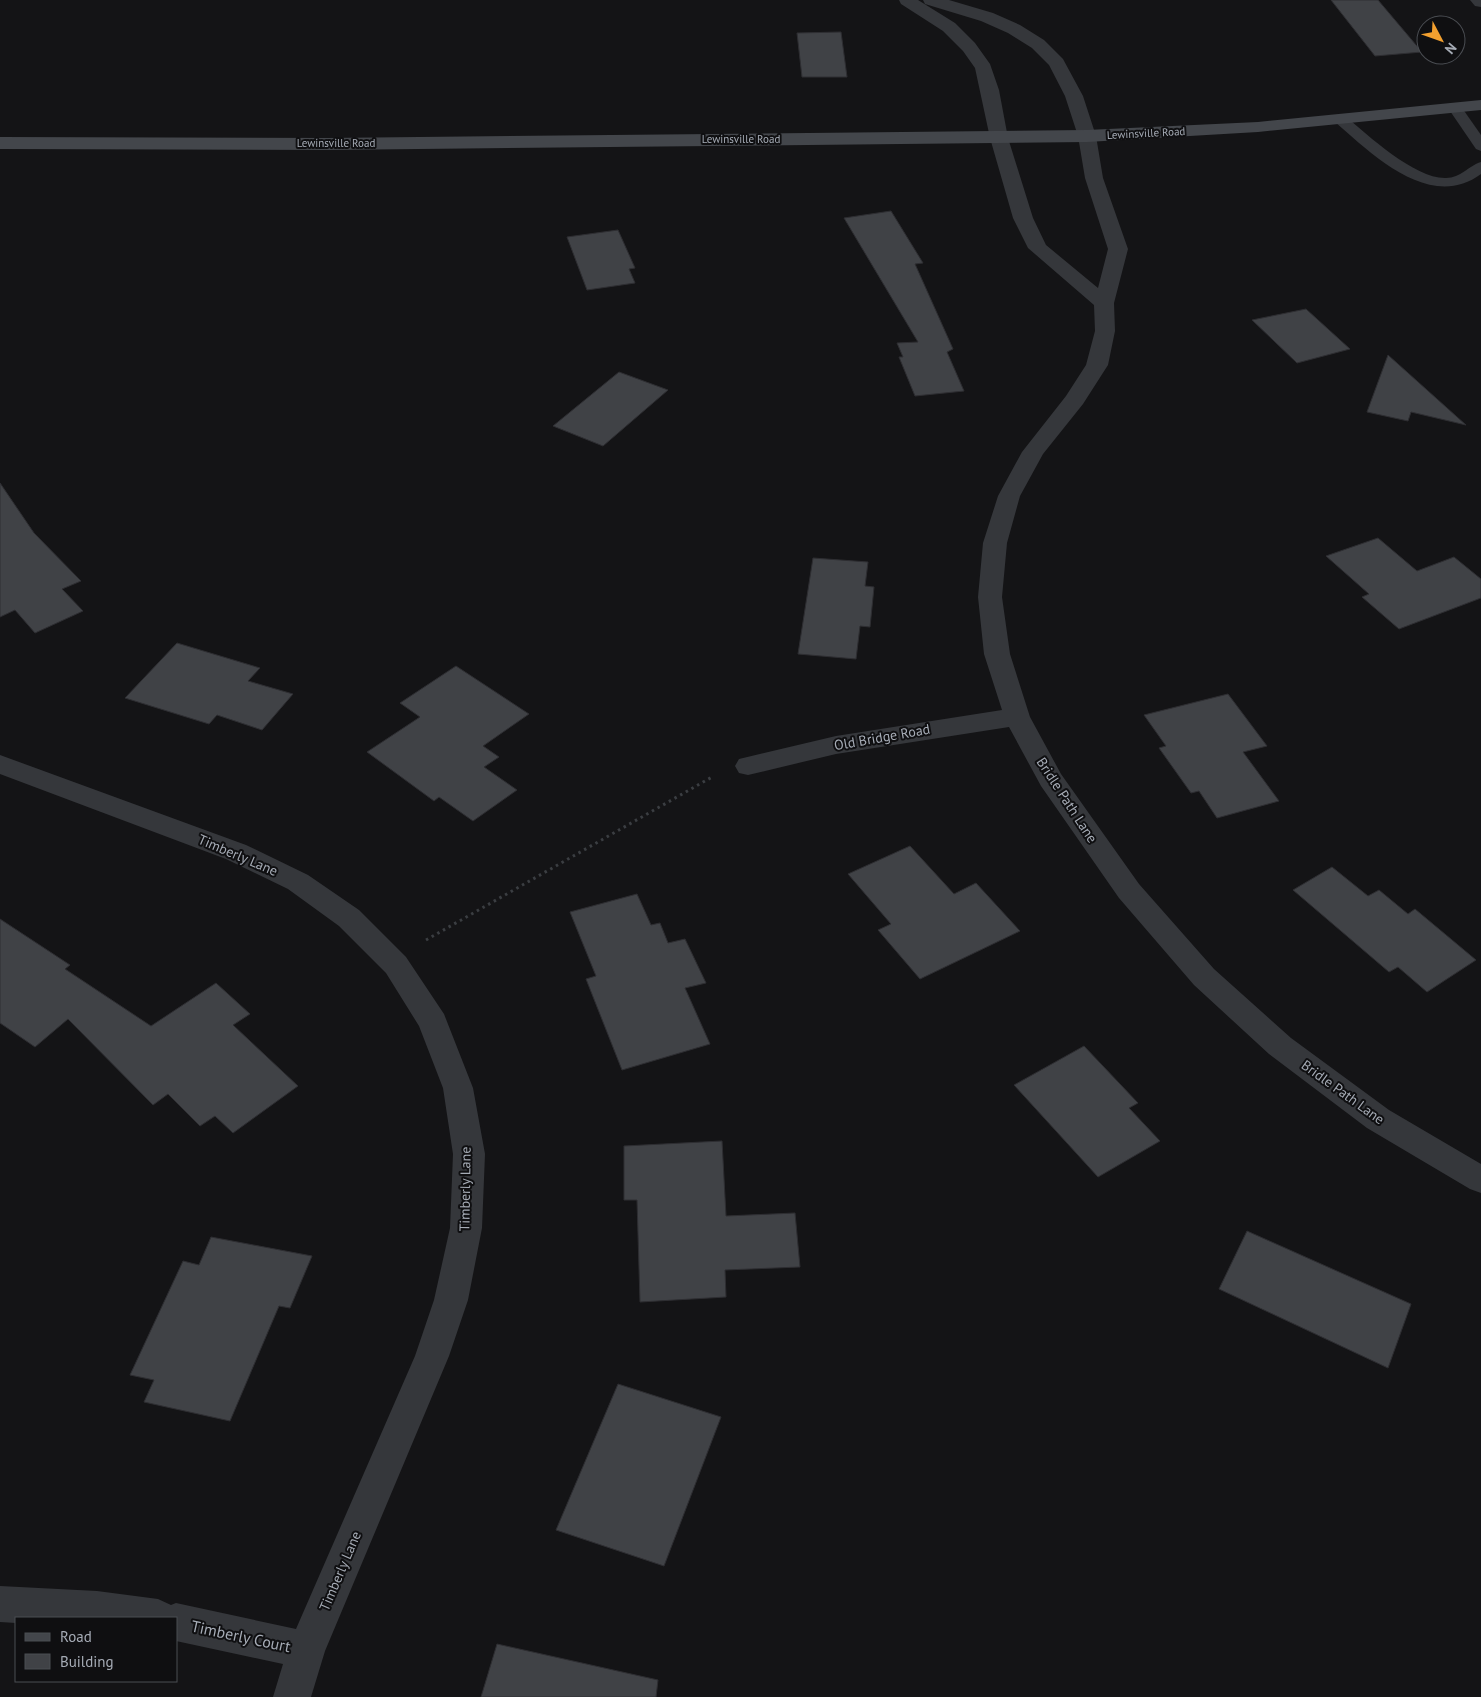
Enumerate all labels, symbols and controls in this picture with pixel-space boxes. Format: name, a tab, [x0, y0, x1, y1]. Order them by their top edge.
north arrow	[1416, 15, 1466, 65]
text: N	[1441, 39, 1461, 58]
street label: Lewinsville Road	[1106, 124, 1186, 142]
street label: Lewinsville Road	[702, 132, 780, 146]
street label: Lewinsville Road	[297, 136, 375, 150]
street label: Old Bridge Road	[833, 720, 931, 754]
street label: Bridle Path Lane	[1033, 754, 1101, 846]
street label: Timberly Lane	[195, 830, 281, 880]
street label: Bridle Path Lane	[1298, 1056, 1388, 1128]
street label: Timberly Lane	[455, 1146, 475, 1232]
street label: Timberly Lane	[315, 1528, 365, 1614]
street label: Timberly Court	[189, 1616, 293, 1656]
legend	[15, 1617, 178, 1682]
text: Road	[60, 1627, 92, 1646]
text: Building	[60, 1652, 114, 1671]

